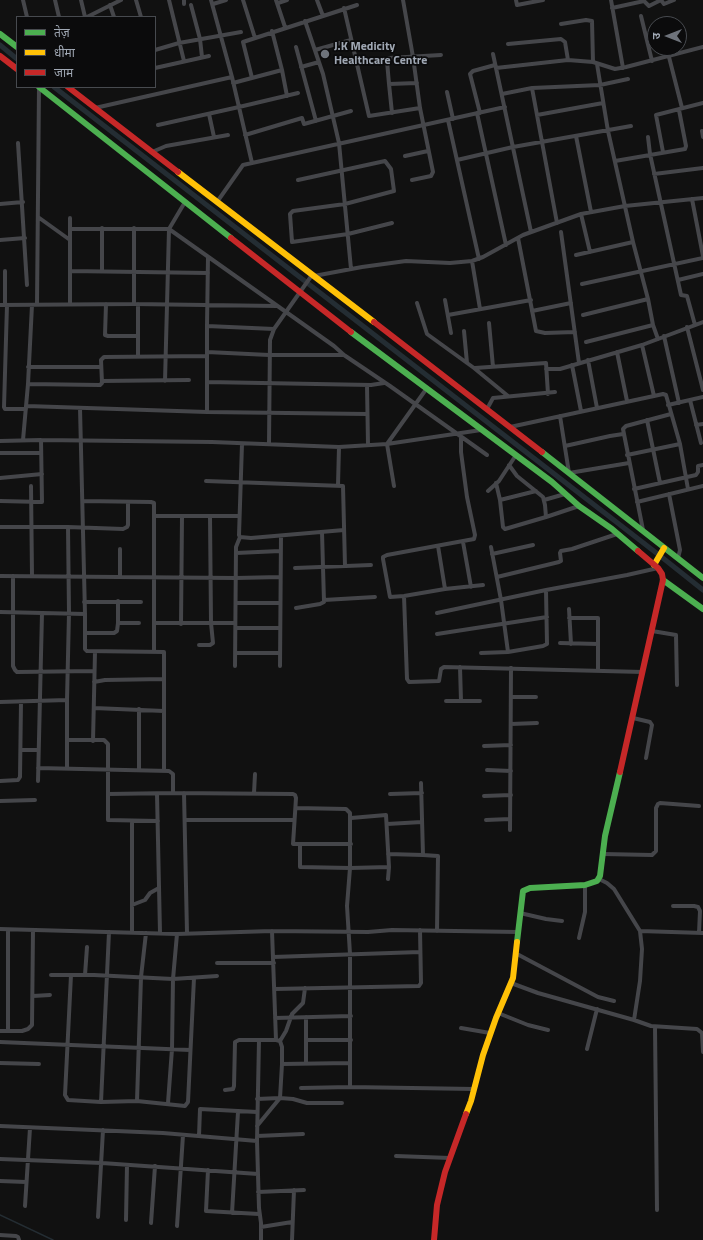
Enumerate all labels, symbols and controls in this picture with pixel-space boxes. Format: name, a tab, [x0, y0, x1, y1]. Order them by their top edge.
legend	[16, 16, 156, 88]
north arrow	[647, 16, 687, 56]
text: तेज़	[54, 23, 70, 42]
text: उ	[648, 33, 664, 39]
place label: J.K Medicity Healthcare Centre	[334, 40, 427, 68]
text: धीमा	[54, 43, 75, 62]
marker: J.K Medicity Healthcare Centre	[319, 48, 331, 60]
text: जाम	[54, 63, 73, 82]

